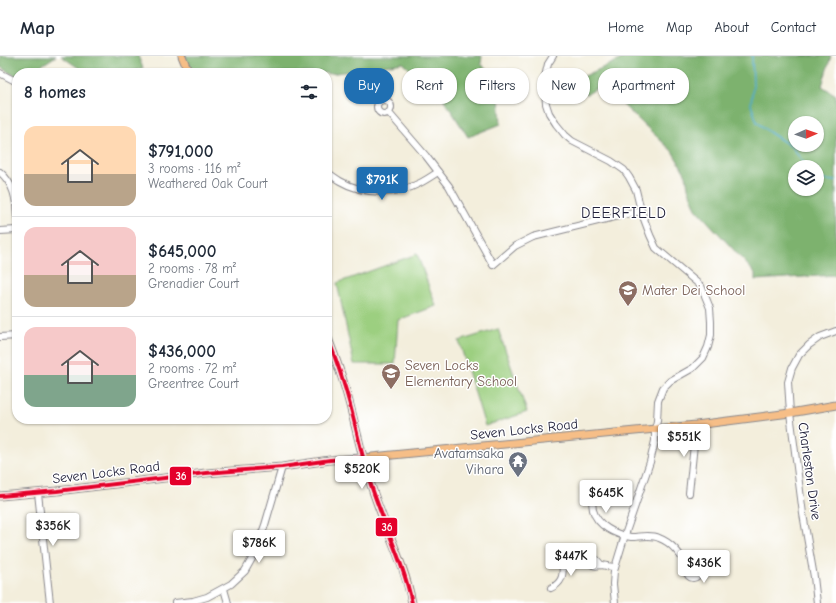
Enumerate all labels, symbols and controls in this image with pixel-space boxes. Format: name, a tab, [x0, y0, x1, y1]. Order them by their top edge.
text: Map	[20, 17, 55, 39]
text: Home	[608, 19, 644, 36]
text: Map	[666, 19, 692, 36]
text: About	[714, 19, 749, 36]
text: Contact	[771, 19, 816, 36]
chip: Buy	[344, 68, 394, 104]
chip: Rent	[402, 68, 457, 104]
chip: Filters	[465, 68, 529, 104]
chip: New	[537, 68, 590, 104]
chip: Apartment	[598, 68, 689, 104]
icon: filters	[298, 81, 320, 103]
text: 8 homes	[24, 83, 86, 102]
north arrow	[788, 116, 824, 152]
map controls	[788, 116, 824, 196]
icon: home	[56, 142, 104, 190]
text: $791,000	[148, 142, 214, 161]
button: layers	[788, 160, 824, 196]
text: 3 rooms · 116 m²	[148, 161, 240, 176]
pin: $791K	[354, 167, 410, 201]
text: $791K	[366, 172, 398, 187]
text: Weathered Oak Court	[148, 176, 268, 191]
district label: DEERFIELD	[581, 204, 667, 222]
text: $645,000	[148, 242, 217, 261]
icon: home	[56, 243, 104, 291]
text: 2 rooms · 78 m²	[148, 261, 236, 276]
text: Grenadier Court	[148, 276, 239, 291]
school or university icon: Mater Dei School	[617, 279, 639, 307]
place label: Mater Dei School	[642, 282, 745, 299]
text: $436,000	[148, 342, 216, 361]
icon: home	[56, 343, 104, 391]
place label: Seven Locks Elementary School	[405, 357, 517, 390]
text: 2 rooms · 72 m²	[148, 361, 236, 376]
school or university icon: Seven Locks Elementary School	[380, 362, 402, 390]
text: Greentree Court	[148, 376, 239, 391]
street label: Seven Locks Road	[469, 415, 579, 444]
street label: Charleston Drive	[794, 421, 825, 521]
pin: $551K	[656, 424, 712, 458]
text: $551K	[667, 429, 701, 444]
place label: Avatamsaka Vihara	[434, 445, 504, 478]
temple icon: Avatamsaka Vihara	[507, 450, 529, 478]
pin: $520K	[334, 456, 390, 490]
street label: Seven Locks Road	[51, 457, 161, 488]
text: $520K	[344, 461, 380, 476]
line badge: 36	[169, 466, 192, 486]
text: 36	[175, 470, 187, 483]
pin: $645K	[578, 480, 634, 514]
text: $645K	[589, 485, 623, 500]
pin: $356K	[25, 513, 81, 547]
line badge: 36	[375, 517, 398, 537]
text: $356K	[35, 518, 71, 533]
text: 36	[381, 521, 393, 534]
pin: $786K	[231, 530, 287, 564]
text: $786K	[242, 535, 276, 550]
pin: $447K	[543, 543, 599, 577]
text: $447K	[554, 548, 588, 563]
pin: $436K	[676, 550, 732, 584]
text: $436K	[687, 555, 721, 570]

